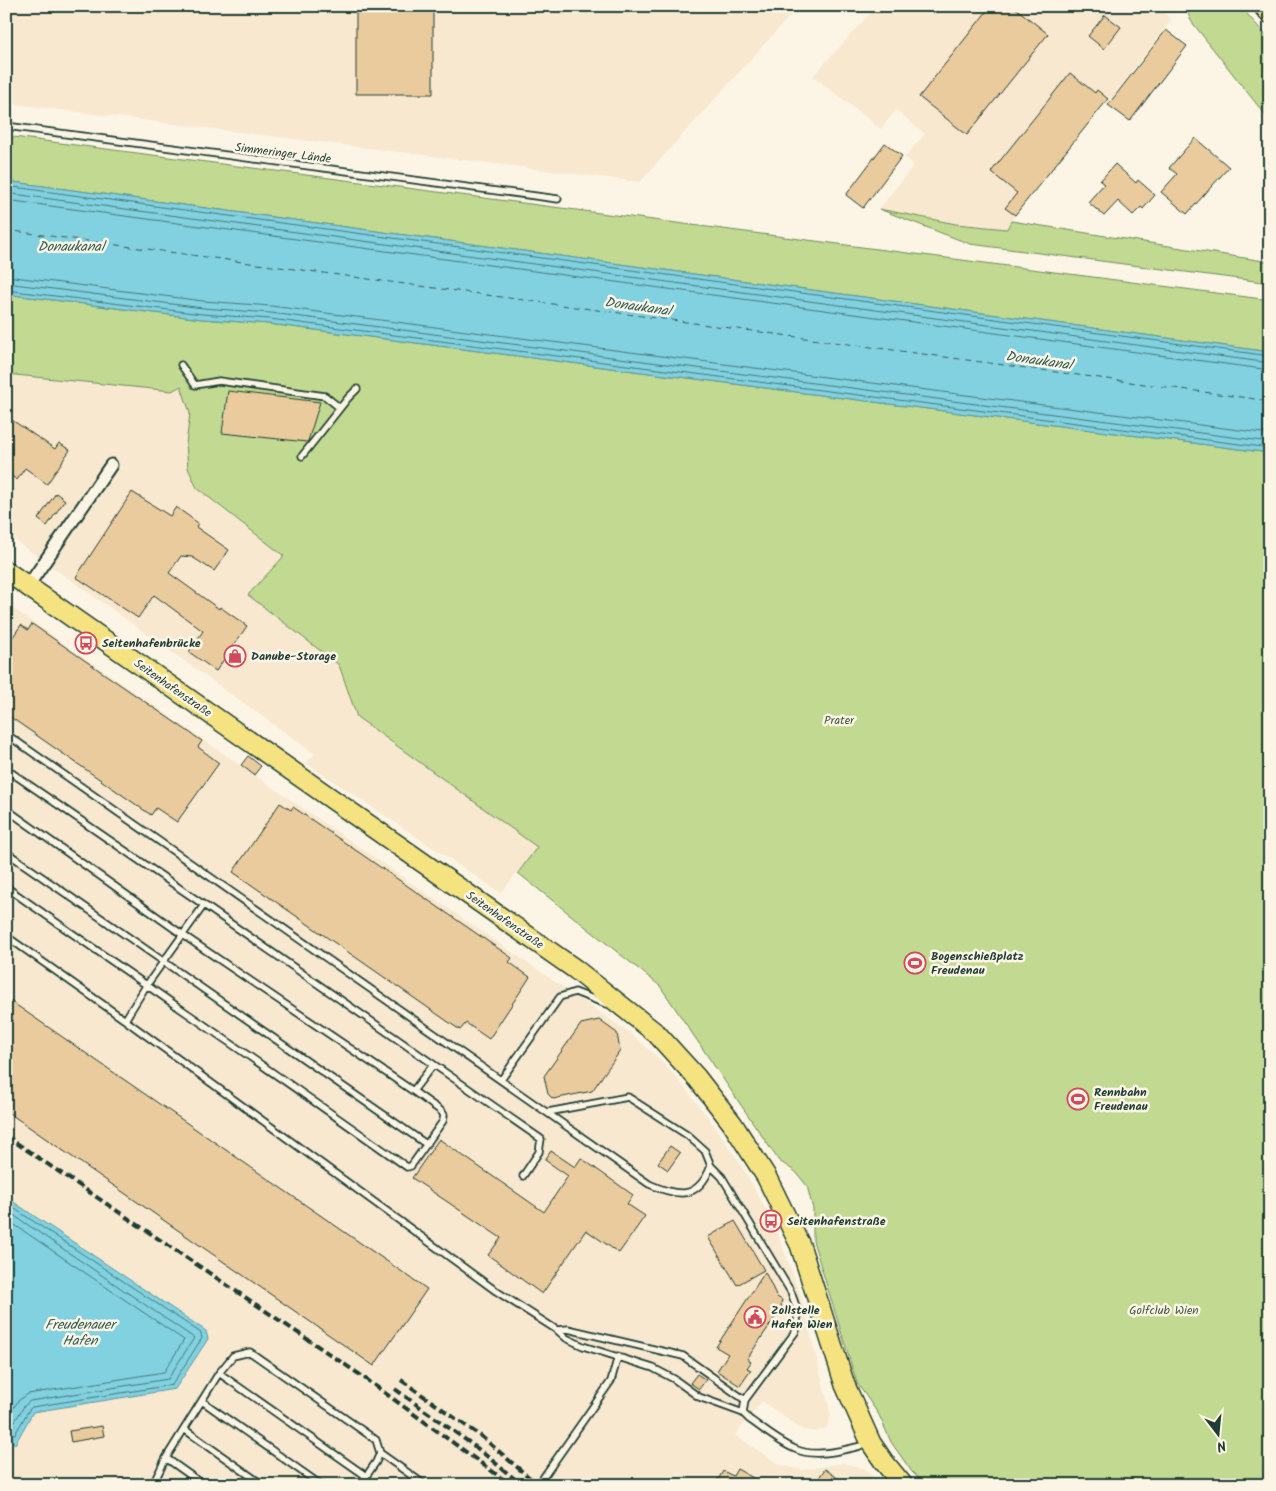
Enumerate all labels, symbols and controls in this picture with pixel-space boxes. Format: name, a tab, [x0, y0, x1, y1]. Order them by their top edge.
street label: Simmeringer Lände	[234, 138, 333, 169]
water label: Donaukanal	[38, 236, 107, 258]
water label: Donaukanal	[603, 291, 675, 323]
water label: Donaukanal	[1004, 345, 1076, 377]
bus stop icon: Seitenhafenbrücke	[74, 631, 98, 655]
place label: Seitenhafenbrücke	[102, 634, 201, 653]
shop icon: Danube-Storage	[223, 644, 247, 668]
place label: Danube-Storage	[251, 647, 336, 666]
street label: Seitenhafenstraße	[130, 654, 216, 723]
park label: Prater	[824, 711, 855, 730]
street label: Seitenhafenstraße	[462, 886, 548, 955]
place label: Bogenschießplatz Freudenau	[931, 947, 1024, 980]
sports icon: Bogenschießplatz Freudenau	[903, 951, 927, 975]
place label: Rennbahn Freudenau	[1094, 1083, 1148, 1116]
sports icon: Rennbahn Freudenau	[1066, 1087, 1090, 1111]
bus stop icon: Seitenhafenstraße	[759, 1209, 783, 1233]
place label: Seitenhafenstraße	[787, 1212, 886, 1231]
place label: Zollstelle Hafen Wien	[771, 1301, 833, 1334]
park label: Golfclub Wien	[1129, 1301, 1199, 1320]
public building icon: Zollstelle Hafen Wien	[743, 1305, 767, 1329]
water label: Freudenauer Hafen	[45, 1314, 118, 1352]
north arrow	[1194, 1408, 1244, 1458]
text: N	[1214, 1434, 1229, 1457]

